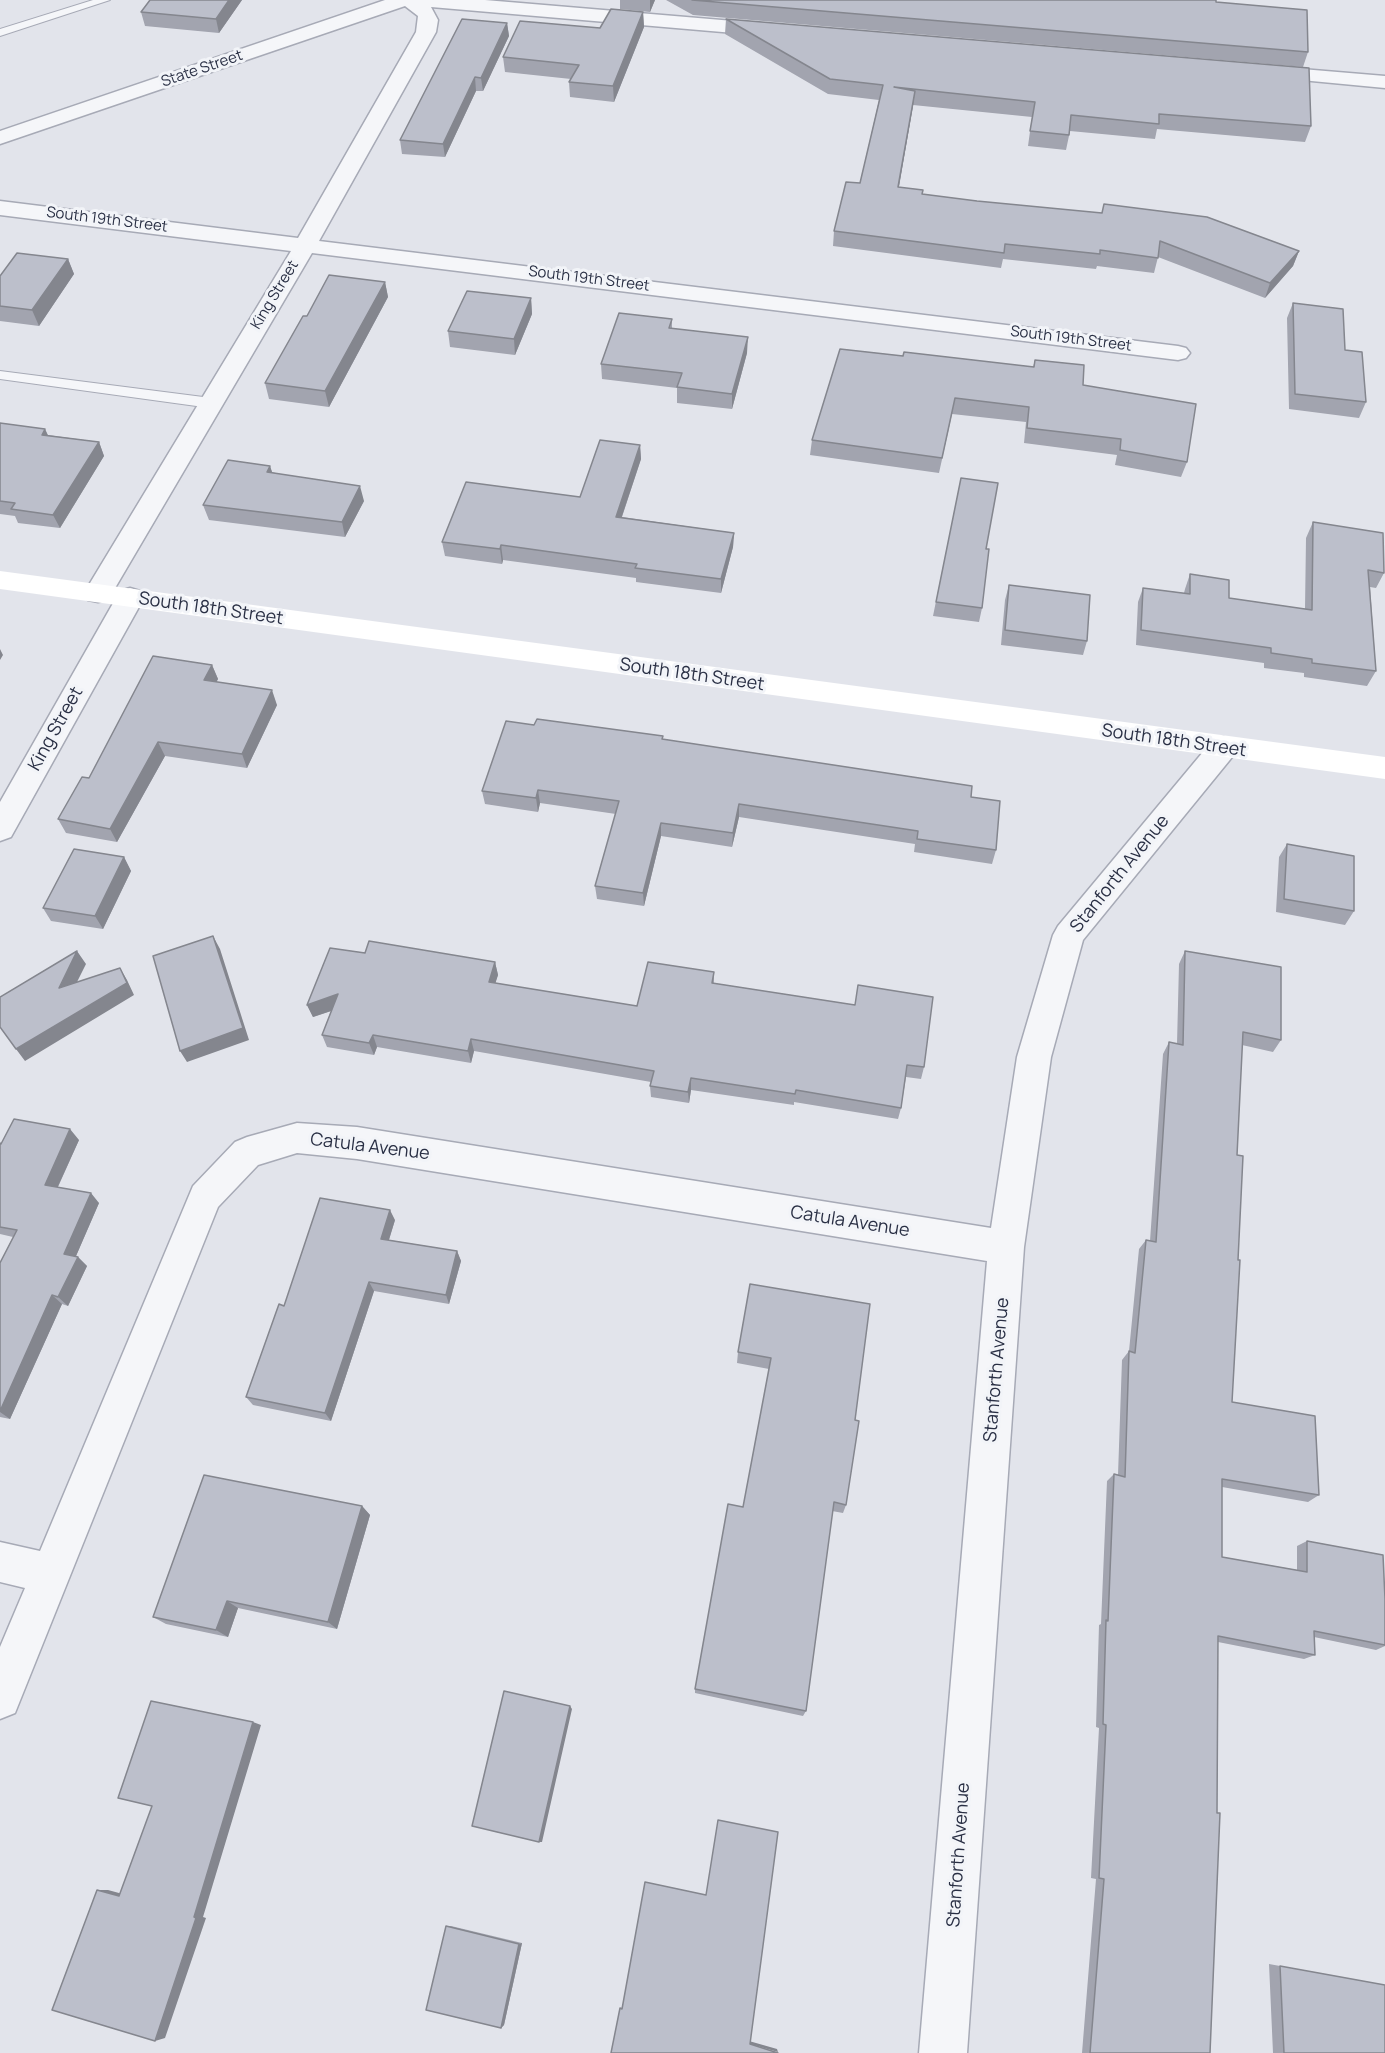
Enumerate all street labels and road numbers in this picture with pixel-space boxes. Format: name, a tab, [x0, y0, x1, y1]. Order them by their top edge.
street label: State Street	[159, 47, 245, 91]
street label: South 19th Street	[45, 204, 169, 236]
street label: King Street	[247, 257, 303, 333]
street label: South 19th Street	[527, 263, 651, 295]
street label: South 19th Street	[1009, 323, 1133, 355]
street label: South 18th Street	[137, 588, 285, 630]
street label: South 18th Street	[618, 654, 766, 696]
street label: King Street	[24, 683, 88, 775]
street label: South 18th Street	[1100, 720, 1248, 762]
street label: Stanforth Avenue	[1066, 811, 1174, 937]
street label: Catula Avenue	[309, 1129, 431, 1165]
street label: Catula Avenue	[789, 1202, 911, 1242]
street label: Stanforth Avenue	[980, 1297, 1014, 1443]
street label: Stanforth Avenue	[943, 1782, 975, 1928]

